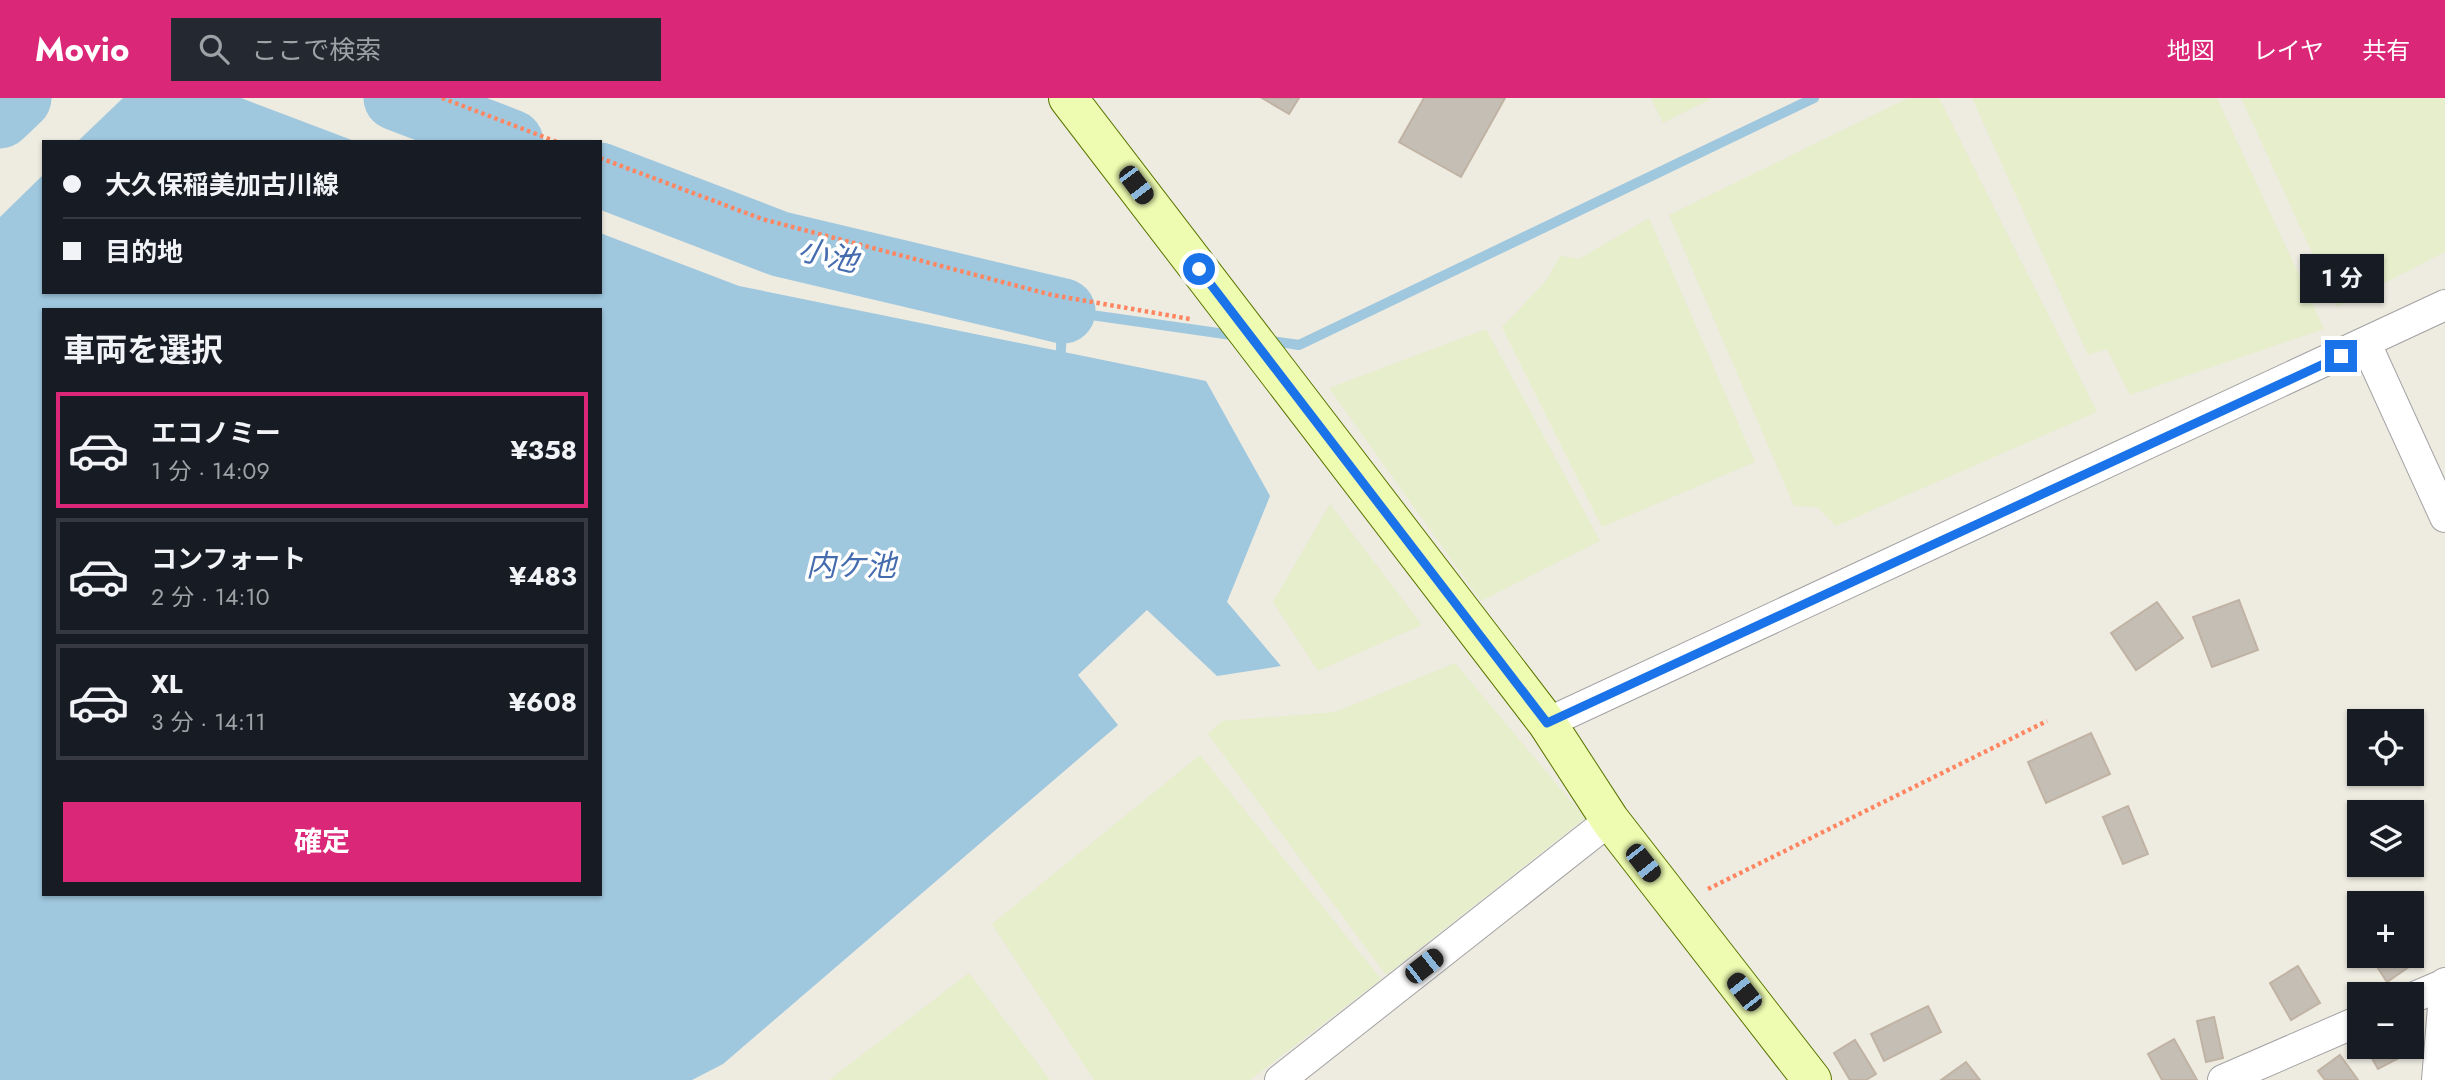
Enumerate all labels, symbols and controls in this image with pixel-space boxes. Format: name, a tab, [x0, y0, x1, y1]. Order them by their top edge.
search box	[171, 18, 661, 81]
text: Movio	[35, 26, 129, 73]
icon: search	[195, 30, 233, 68]
text: ここで検索	[251, 31, 381, 69]
text: 地図	[2167, 33, 2215, 68]
text: レイヤ	[2253, 33, 2324, 68]
text: 共有	[2362, 33, 2410, 68]
car	[1115, 162, 1158, 208]
text: 大久保稲美加古川線	[105, 166, 339, 204]
water label: 小池	[794, 227, 865, 283]
text: 目的地	[105, 233, 183, 271]
route start	[1183, 253, 1215, 285]
callout: 1 分	[2299, 254, 2383, 303]
text: 1 分	[2321, 261, 2363, 295]
text: 車両を選択	[63, 327, 223, 373]
route end	[2325, 340, 2357, 372]
text: エコノミー	[151, 414, 281, 452]
icon: car	[67, 419, 130, 482]
text: ¥358	[510, 431, 577, 469]
text: 1 分 · 14:09	[151, 454, 270, 488]
text: コンフォート	[151, 540, 306, 578]
water label: 内ケ池	[806, 544, 899, 587]
icon: car	[67, 545, 130, 608]
text: ¥483	[509, 557, 577, 595]
text: 2 分 · 14:10	[151, 580, 270, 614]
text: XL	[151, 665, 183, 703]
icon: car	[67, 671, 130, 734]
text: ¥608	[509, 683, 577, 721]
text: 3 分 · 14:11	[151, 705, 266, 739]
map controls	[2347, 709, 2424, 1059]
button: locate	[2347, 709, 2424, 786]
button: layers	[2347, 800, 2424, 877]
button: 確定	[63, 802, 581, 882]
car	[1622, 840, 1665, 886]
button: +	[2347, 891, 2424, 968]
car	[1401, 945, 1448, 987]
car	[1723, 969, 1766, 1015]
button: −	[2347, 982, 2424, 1059]

